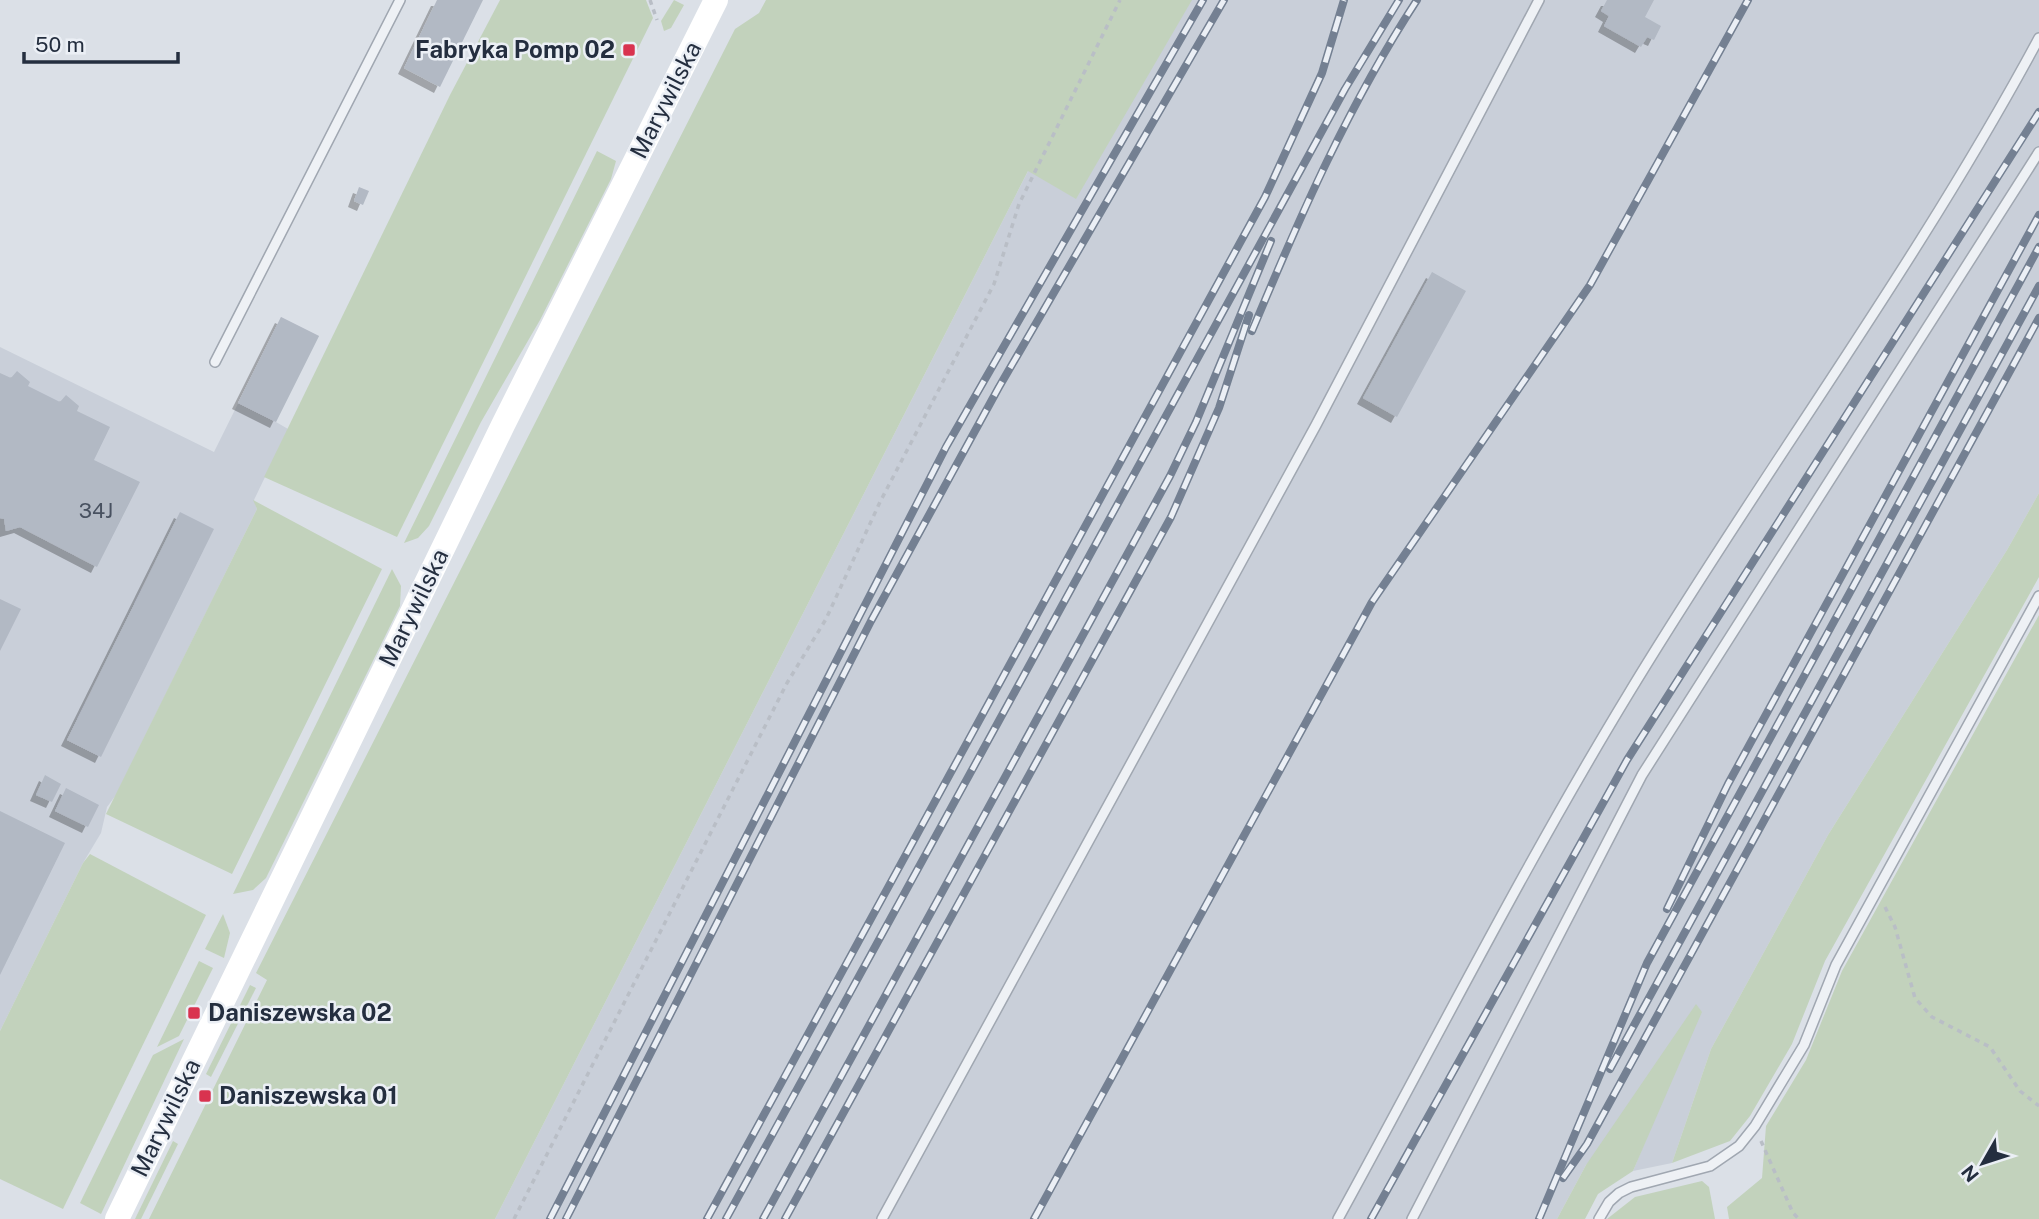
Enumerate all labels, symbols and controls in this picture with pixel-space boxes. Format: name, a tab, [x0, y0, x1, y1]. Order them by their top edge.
scale bar	[24, 21, 178, 65]
text: 50 m	[35, 32, 85, 57]
place label: Fabryka Pomp 02	[415, 35, 615, 63]
street label: Marywilska	[624, 36, 707, 163]
marker: Fabryka Pomp 02	[621, 42, 637, 58]
house number: 34J	[79, 498, 113, 523]
street label: Marywilska	[373, 544, 454, 671]
place label: Daniszewska 02	[208, 998, 392, 1026]
marker: Daniszewska 02	[186, 1005, 202, 1021]
street label: Marywilska	[125, 1054, 206, 1181]
place label: Daniszewska 01	[219, 1081, 398, 1109]
marker: Daniszewska 01	[197, 1088, 213, 1104]
north arrow	[1948, 1128, 2018, 1198]
text: N	[1957, 1161, 1983, 1186]

